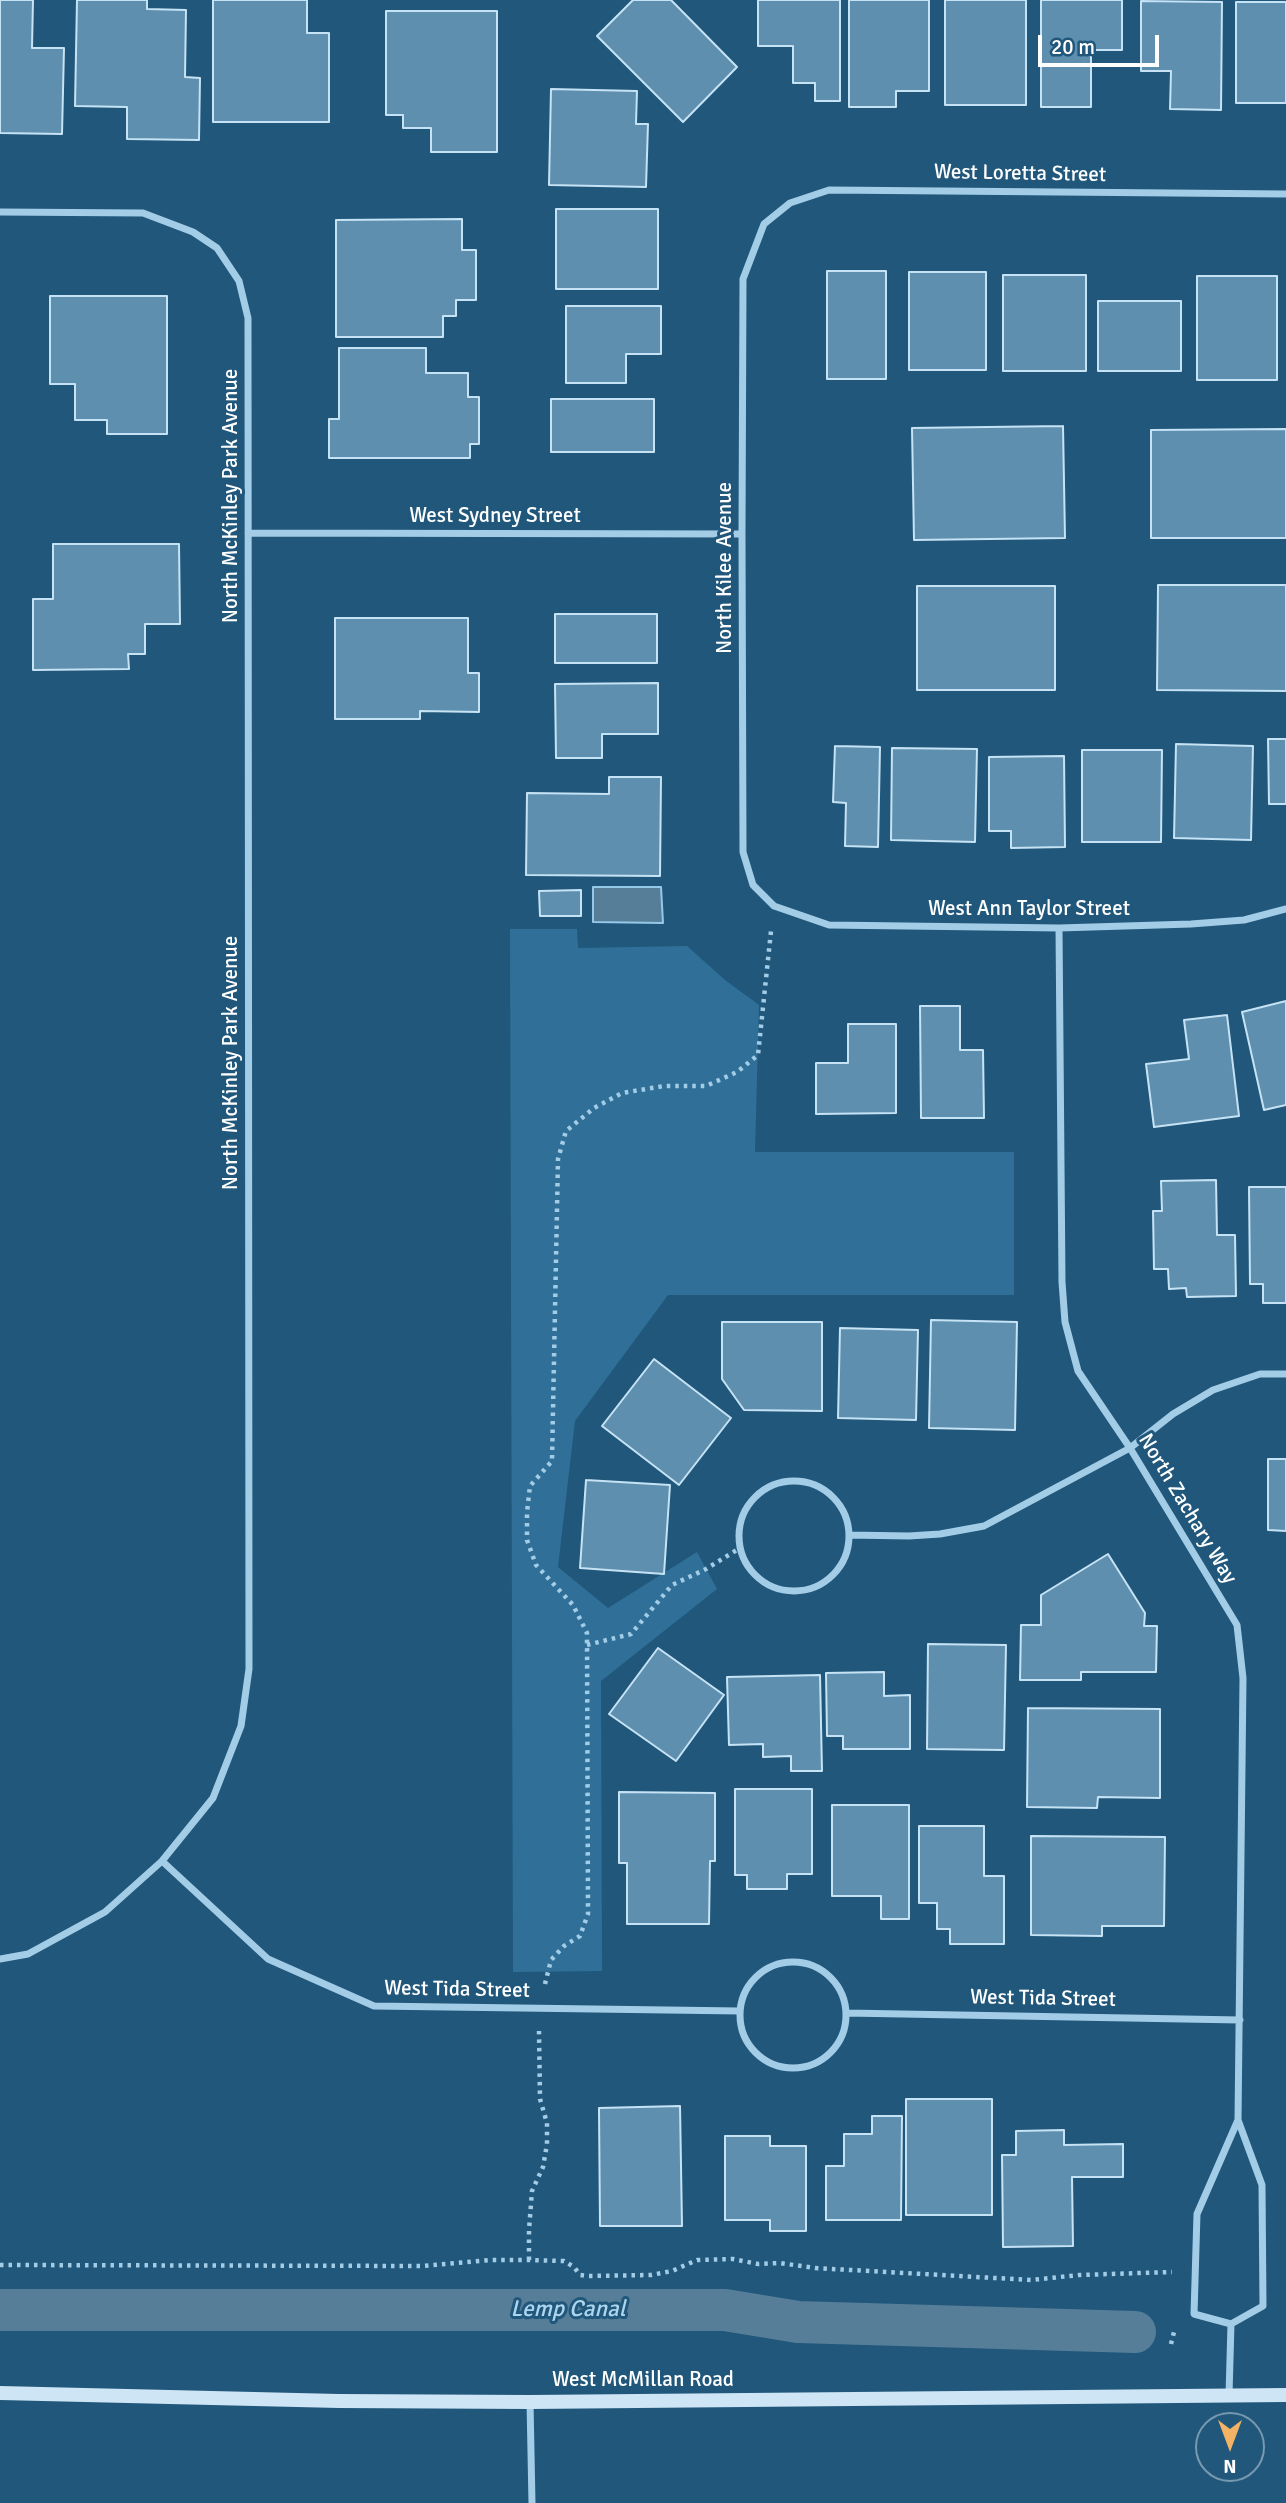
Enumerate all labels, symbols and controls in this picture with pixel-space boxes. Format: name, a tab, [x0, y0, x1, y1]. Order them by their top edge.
scale bar	[1041, 21, 1162, 65]
text: 20 m	[1051, 34, 1095, 60]
street label: West Loretta Street	[934, 160, 1106, 188]
street label: North McKinley Park Avenue	[218, 369, 244, 623]
street label: North Kilee Avenue	[712, 482, 738, 654]
street label: West Sydney Street	[409, 503, 581, 529]
street label: West Ann Taylor Street	[928, 896, 1130, 922]
street label: North McKinley Park Avenue	[218, 936, 244, 1190]
street label: North Zachary Way	[1132, 1429, 1242, 1589]
street label: West Tida Street	[384, 1976, 530, 2004]
street label: West Tida Street	[970, 1985, 1116, 2013]
water label: Lemp Canal	[511, 2296, 625, 2324]
street label: West McMillan Road	[552, 2367, 734, 2393]
north arrow	[1195, 2412, 1265, 2482]
text: N	[1223, 2454, 1237, 2478]

